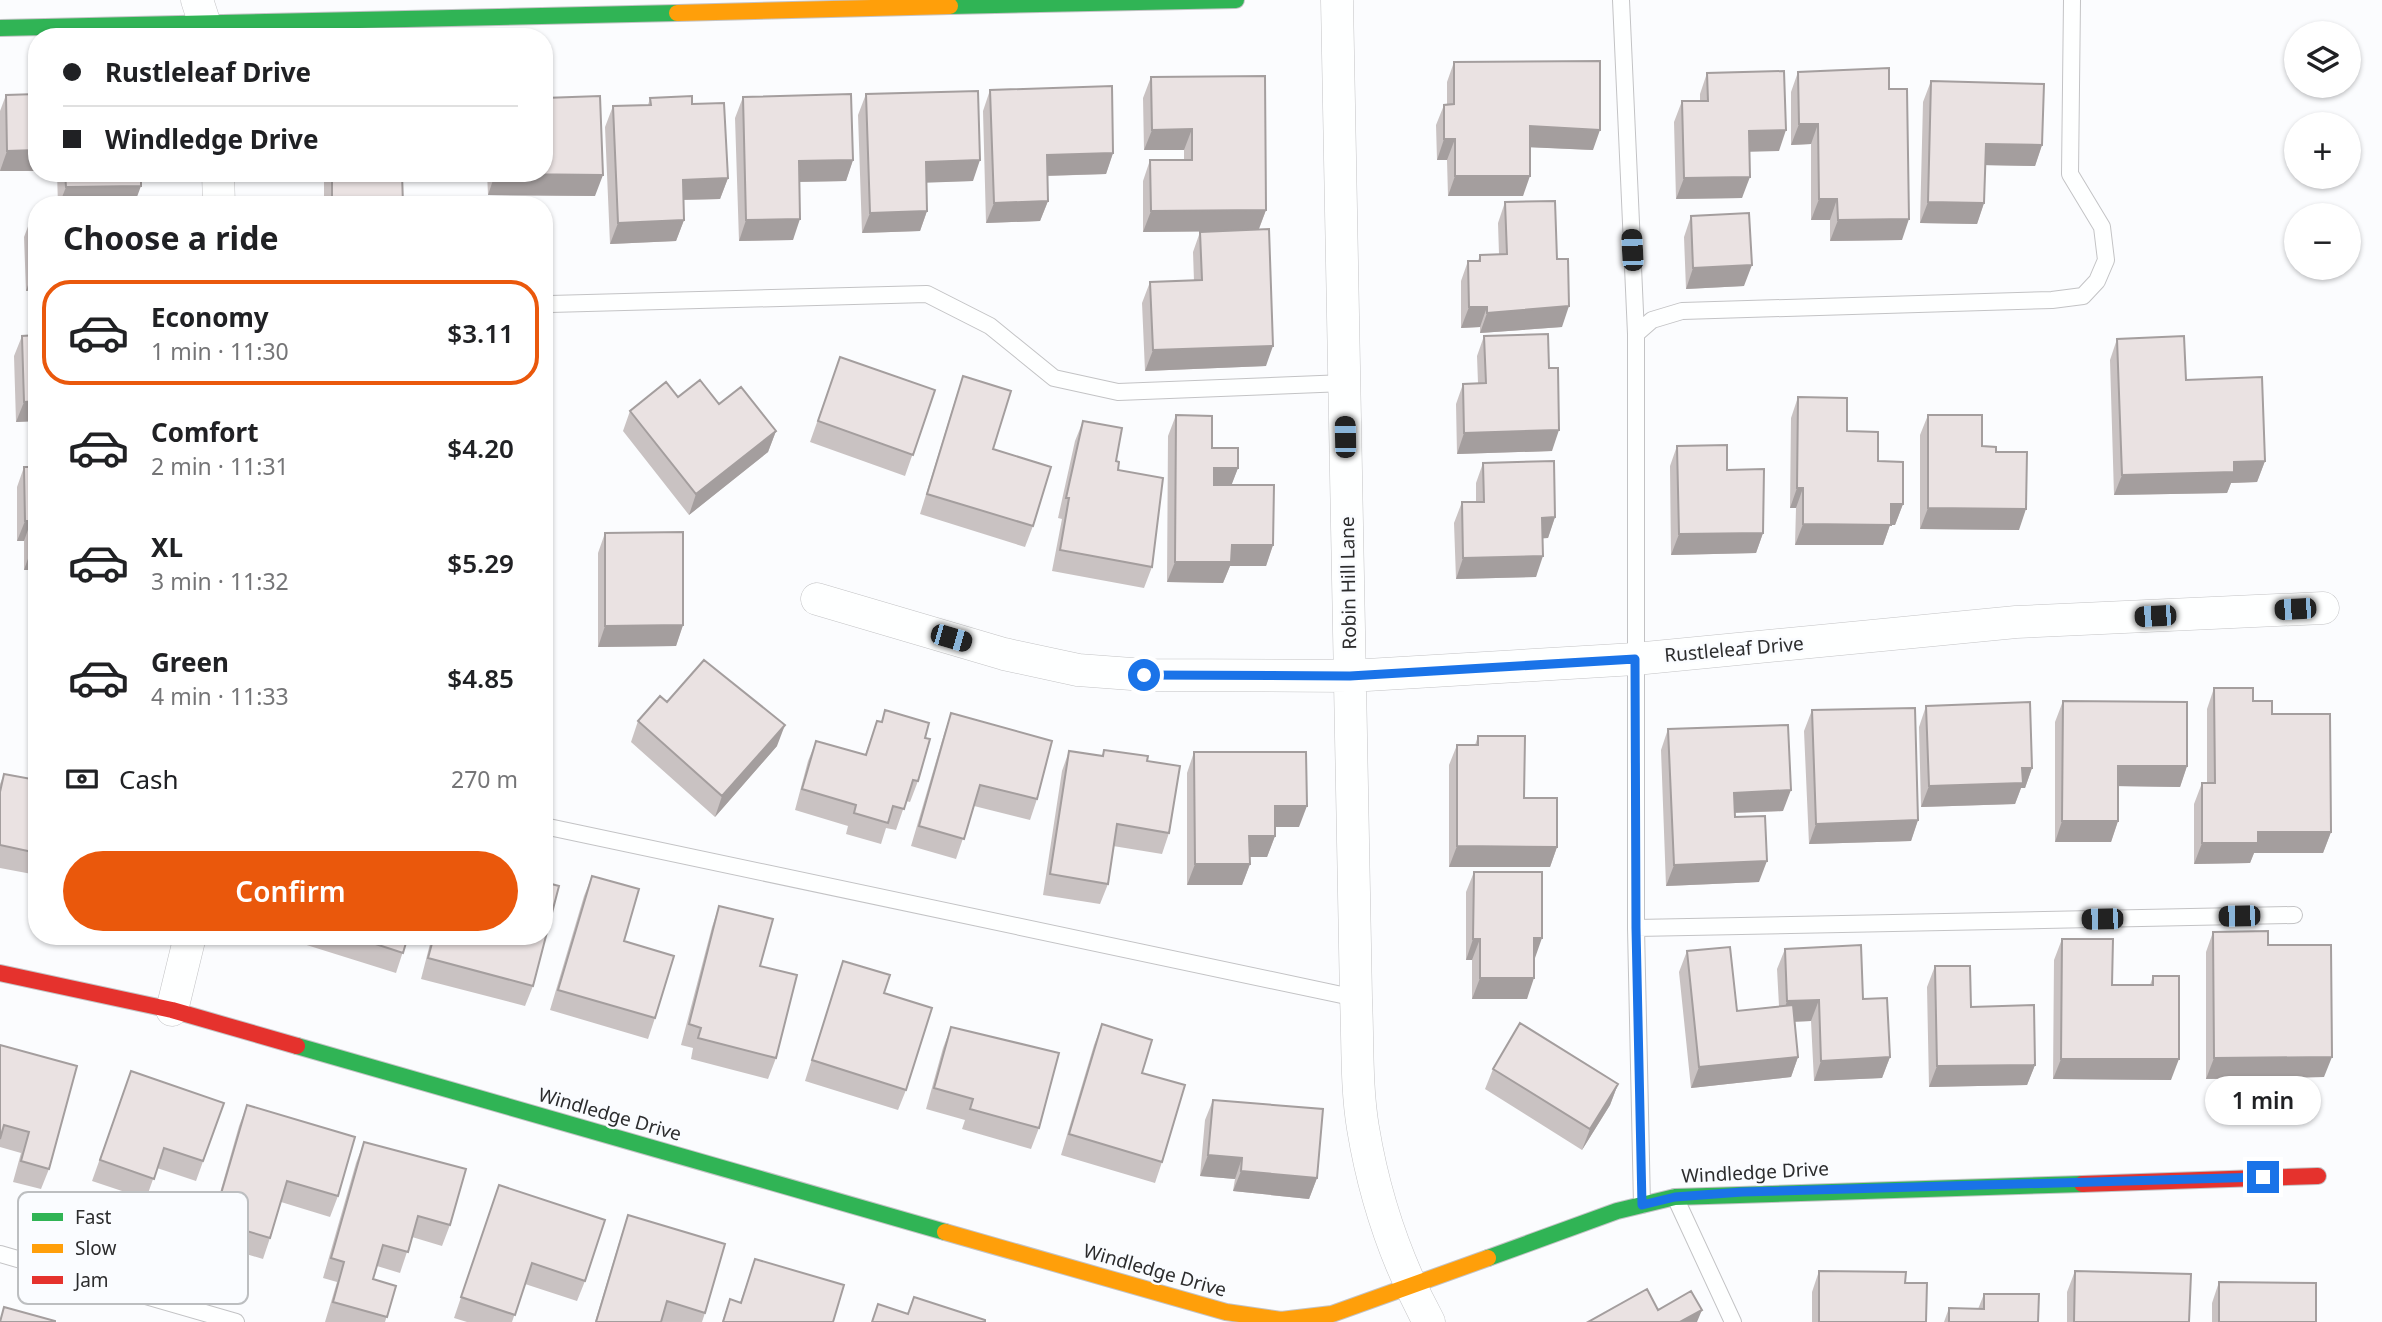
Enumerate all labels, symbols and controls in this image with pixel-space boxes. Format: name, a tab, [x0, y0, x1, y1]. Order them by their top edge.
map controls	[2284, 21, 2361, 280]
button: layers	[2284, 21, 2361, 98]
text: Rustleleaf Drive	[105, 54, 311, 90]
button: +	[2284, 112, 2361, 189]
text: Windledge Drive	[105, 121, 318, 157]
button: −	[2284, 203, 2361, 280]
text: Choose a ride	[63, 216, 279, 259]
car	[1621, 228, 1644, 272]
text: Economy	[151, 299, 269, 335]
icon: car	[67, 301, 130, 364]
text: $3.11	[447, 315, 514, 351]
text: 1 min · 11:30	[151, 335, 289, 367]
text: Comfort	[151, 414, 259, 450]
icon: car	[67, 416, 130, 479]
car	[1335, 416, 1356, 458]
text: $4.20	[447, 430, 514, 466]
text: 2 min · 11:31	[151, 450, 289, 482]
street label: Robin Hill Lane	[1334, 516, 1362, 650]
text: XL	[151, 529, 183, 565]
icon: car	[67, 531, 130, 594]
text: $5.29	[447, 545, 514, 581]
text: 3 min · 11:32	[151, 565, 289, 597]
car	[2274, 597, 2317, 621]
car	[2134, 604, 2177, 628]
car	[928, 622, 975, 654]
street label: Rustleleaf Drive	[1663, 630, 1805, 668]
text: Green	[151, 644, 229, 680]
icon: car	[67, 646, 130, 709]
route start	[1128, 659, 1160, 691]
text: $4.85	[447, 660, 514, 696]
text: 4 min · 11:33	[151, 680, 289, 712]
icon: cash	[63, 760, 101, 798]
text: Cash	[119, 761, 179, 797]
text: 270 m	[451, 763, 518, 795]
button: Confirm	[63, 851, 518, 931]
car	[2218, 905, 2261, 927]
car	[2081, 908, 2124, 930]
callout: 1 min	[2205, 1076, 2321, 1124]
street label: Windledge Drive	[535, 1081, 685, 1147]
text: 1 min	[2232, 1084, 2294, 1116]
street label: Windledge Drive	[1681, 1155, 1829, 1189]
route end	[2247, 1161, 2279, 1193]
legend	[18, 1192, 248, 1304]
text: Fast	[75, 1204, 112, 1230]
text: Slow	[75, 1235, 116, 1261]
street label: Windledge Drive	[1080, 1237, 1230, 1303]
text: Jam	[73, 1267, 109, 1293]

